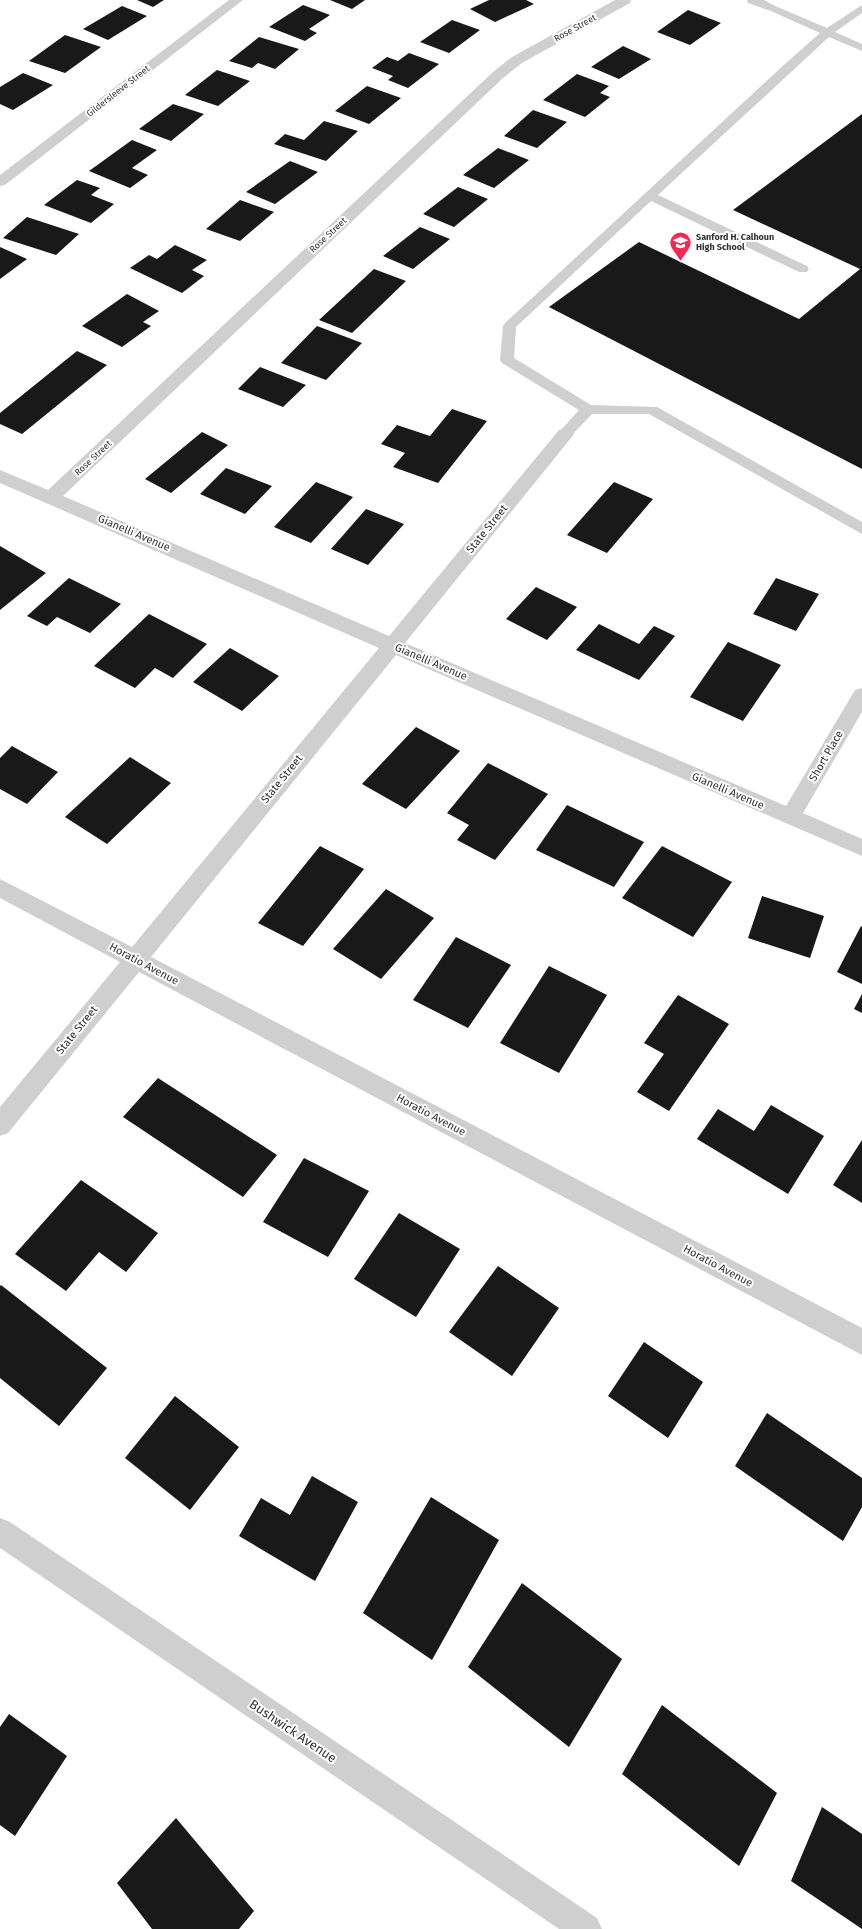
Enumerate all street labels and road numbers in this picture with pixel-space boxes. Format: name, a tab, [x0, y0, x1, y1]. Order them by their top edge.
street label: Rose Street	[552, 12, 598, 44]
street label: Gildersleeve Street	[85, 63, 152, 119]
street label: Rose Street	[308, 215, 349, 255]
street label: Rose Street	[73, 438, 114, 478]
street label: State Street	[464, 502, 510, 556]
street label: Gianelli Avenue	[96, 512, 172, 554]
street label: Gianelli Avenue	[393, 641, 469, 683]
street label: Short Place	[806, 728, 846, 784]
street label: State Street	[259, 752, 305, 806]
street label: Gianelli Avenue	[690, 770, 766, 812]
street label: Horatio Avenue	[107, 940, 181, 988]
street label: State Street	[54, 1003, 100, 1057]
street label: Horatio Avenue	[394, 1091, 468, 1139]
street label: Horatio Avenue	[681, 1242, 755, 1290]
street label: Bushwick Avenue	[247, 1696, 339, 1766]

